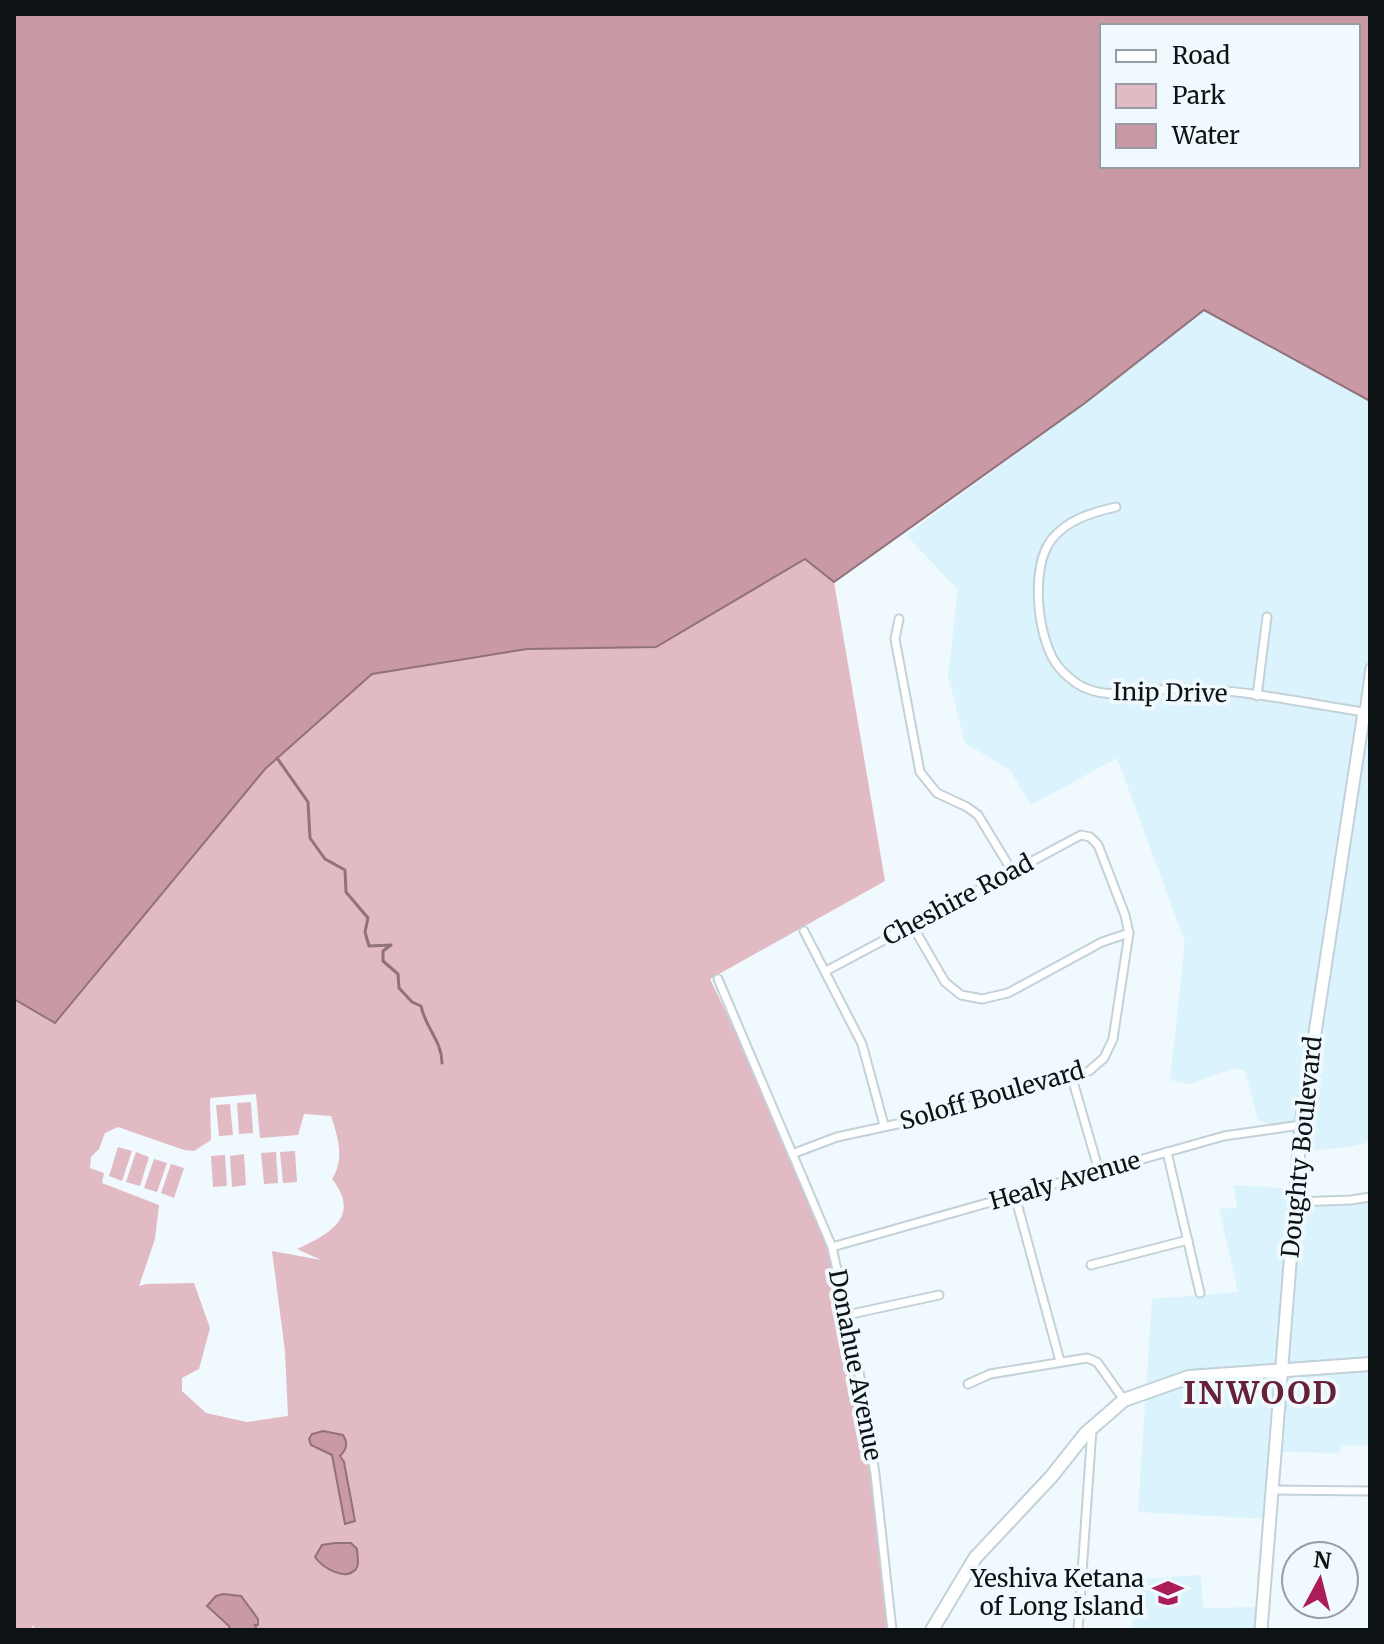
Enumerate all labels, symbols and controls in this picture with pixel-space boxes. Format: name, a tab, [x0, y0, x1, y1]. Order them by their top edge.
legend	[1100, 24, 1360, 168]
text: Road	[1172, 40, 1230, 71]
text: Park	[1172, 80, 1226, 111]
text: Water	[1171, 120, 1240, 151]
street label: Inip Drive	[1112, 676, 1228, 709]
street label: Cheshire Road	[877, 847, 1038, 952]
street label: Doughty Boulevard	[1274, 1035, 1329, 1259]
street label: Soloff Boulevard	[896, 1054, 1088, 1137]
street label: Healy Avenue	[986, 1144, 1144, 1217]
street label: Donahue Avenue	[822, 1267, 889, 1463]
district label: INWOOD	[1183, 1373, 1339, 1413]
north arrow	[1280, 1540, 1360, 1620]
text: N	[1312, 1545, 1333, 1575]
place label: Yeshiva Ketana of Long Island	[970, 1563, 1144, 1622]
school or university icon: Yeshiva Ketana of Long Island	[1151, 1576, 1185, 1610]

